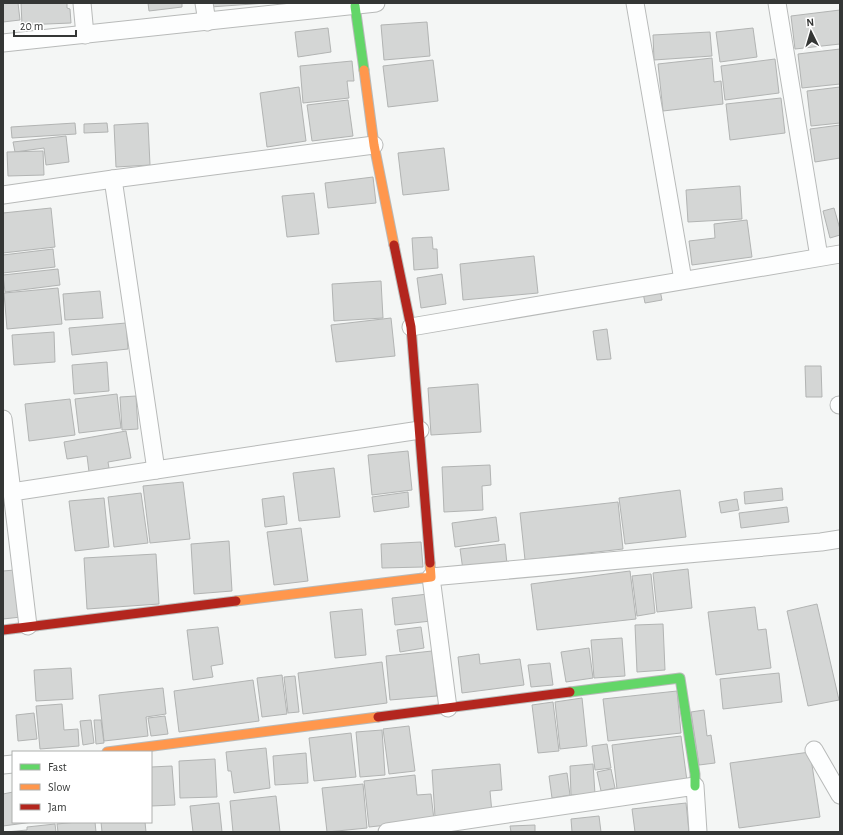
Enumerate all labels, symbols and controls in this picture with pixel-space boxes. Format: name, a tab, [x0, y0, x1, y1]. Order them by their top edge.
scale bar	[14, 12, 76, 38]
north arrow	[791, 12, 831, 52]
text: N	[806, 17, 814, 28]
text: 20 m	[20, 20, 43, 32]
legend	[12, 751, 152, 823]
text: Fast	[48, 761, 67, 773]
text: Slow	[48, 781, 70, 793]
text: Jam	[48, 801, 67, 813]

